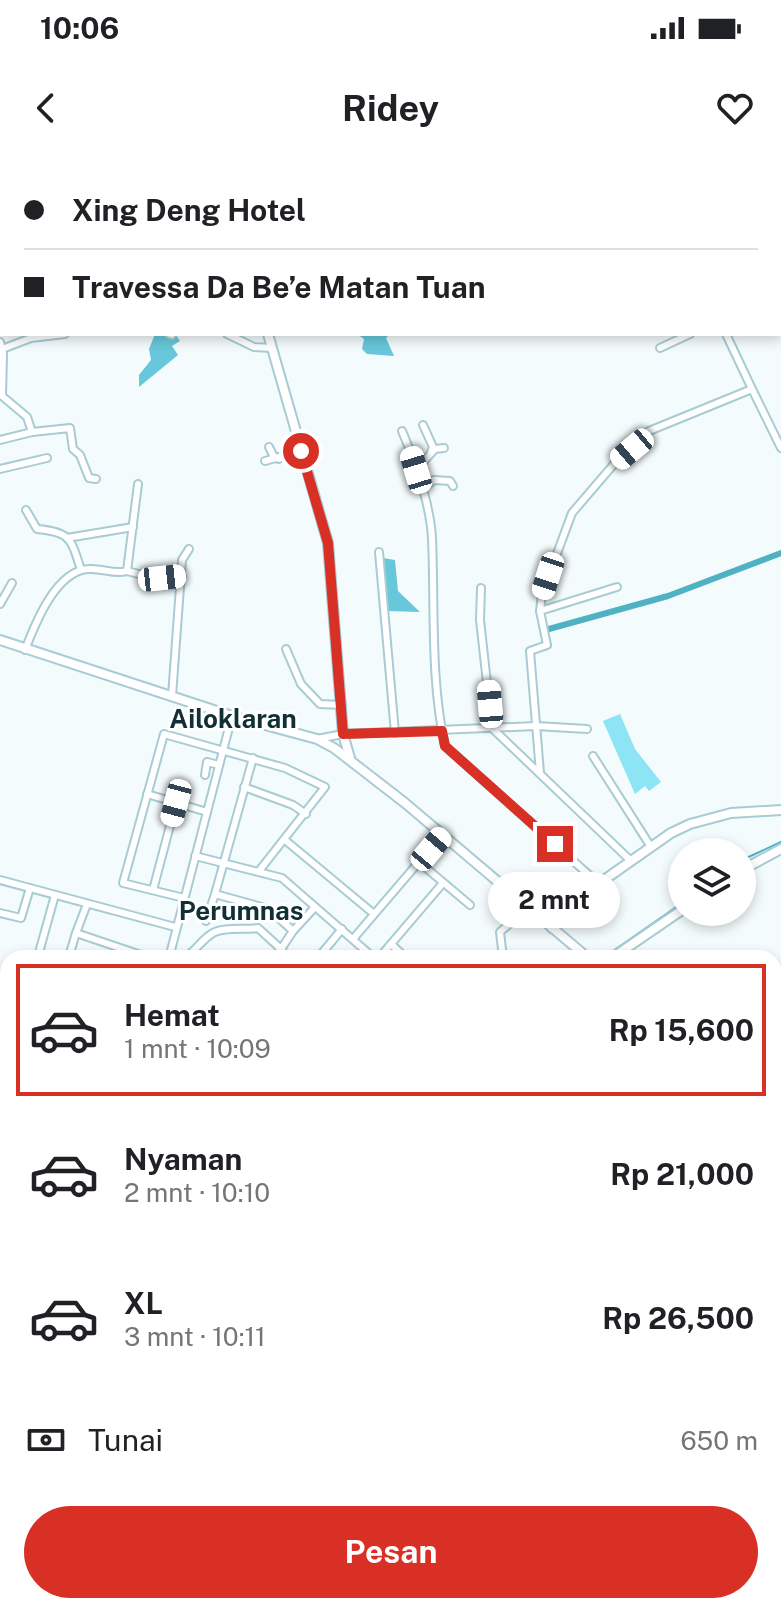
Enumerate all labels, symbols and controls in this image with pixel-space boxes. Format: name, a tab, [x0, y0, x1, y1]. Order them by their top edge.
text: 10:06	[40, 10, 119, 46]
icon: back	[24, 86, 68, 130]
icon: heart	[713, 86, 757, 130]
text: Ridey	[342, 87, 439, 129]
text: Xing Deng Hotel	[72, 192, 306, 228]
text: Travessa Da Be’e Matan Tuan	[72, 269, 485, 305]
car	[606, 424, 658, 474]
route start	[283, 433, 319, 469]
car	[398, 444, 434, 496]
car	[529, 549, 567, 603]
car	[137, 564, 187, 592]
car	[476, 679, 504, 729]
district label: Ailoklaran	[169, 703, 297, 734]
car	[158, 777, 194, 829]
car	[406, 823, 456, 875]
route end	[537, 826, 573, 862]
map controls	[668, 838, 756, 926]
button: layers	[668, 838, 756, 926]
callout: 2 mnt	[489, 872, 621, 928]
text: 2 mnt	[518, 884, 590, 915]
district label: Perumnas	[179, 895, 303, 926]
icon: car	[28, 994, 100, 1066]
text: Hemat	[124, 997, 220, 1033]
text: Rp 15,600	[609, 1012, 754, 1048]
text: 1 mnt · 10:09	[124, 1033, 271, 1064]
icon: car	[28, 1138, 100, 1210]
text: Nyaman	[124, 1141, 242, 1177]
text: Rp 21,000	[610, 1156, 754, 1192]
text: 2 mnt · 10:10	[124, 1177, 270, 1208]
icon: car	[28, 1282, 100, 1354]
text: XL	[124, 1285, 163, 1321]
text: Rp 26,500	[602, 1300, 754, 1336]
text: 3 mnt · 10:11	[124, 1321, 266, 1352]
icon: cash	[24, 1418, 68, 1462]
text: Tunai	[88, 1422, 163, 1458]
text: 650 m	[680, 1425, 758, 1456]
button: Pesan	[24, 1506, 758, 1598]

